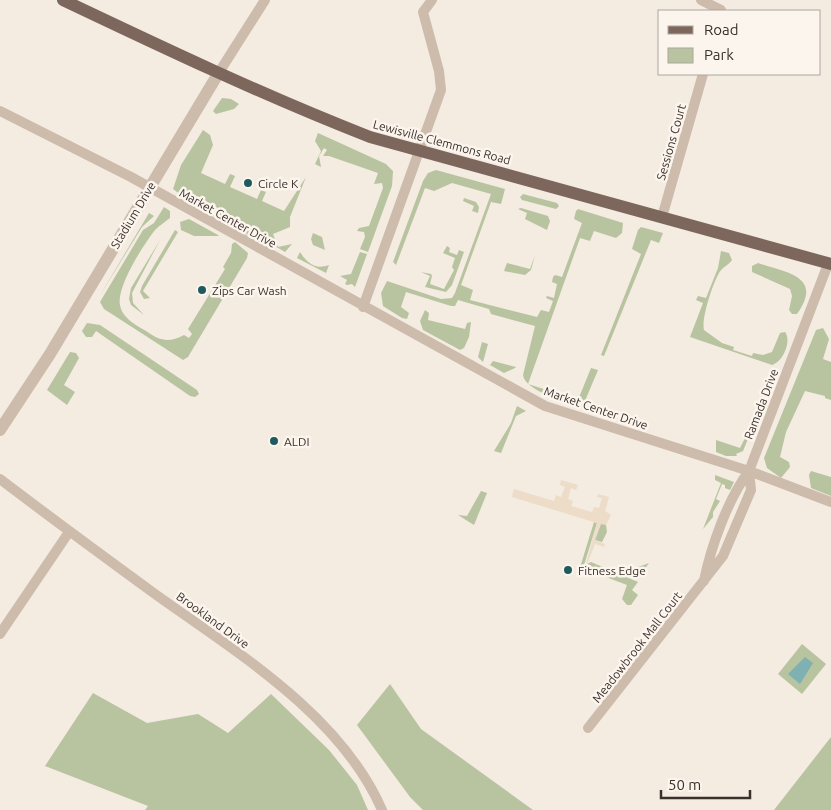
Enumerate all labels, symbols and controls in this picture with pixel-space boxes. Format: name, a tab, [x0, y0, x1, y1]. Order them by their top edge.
legend	[658, 10, 821, 75]
text: Road	[704, 21, 739, 38]
text: Park	[704, 46, 734, 63]
street label: Sessions Court	[654, 102, 688, 182]
street label: Lewisville Clemmons Road	[372, 117, 512, 167]
marker: Circle K	[242, 177, 254, 189]
place label: Circle K	[258, 177, 299, 190]
street label: Stadium Drive	[108, 179, 158, 251]
street label: Market Center Drive	[177, 186, 279, 250]
marker: Zips Car Wash	[196, 284, 208, 296]
place label: Zips Car Wash	[212, 284, 287, 297]
street label: Ramada Drive	[742, 367, 780, 441]
street label: Market Center Drive	[542, 384, 650, 432]
marker: ALDI	[268, 435, 280, 447]
place label: ALDI	[284, 435, 309, 448]
marker: Fitness Edge	[562, 564, 574, 576]
place label: Fitness Edge	[578, 564, 646, 577]
street label: Brookland Drive	[174, 589, 252, 651]
street label: Meadowbrook Mall Court	[590, 589, 684, 705]
scale bar	[661, 768, 750, 800]
text: 50 m	[668, 776, 701, 793]

